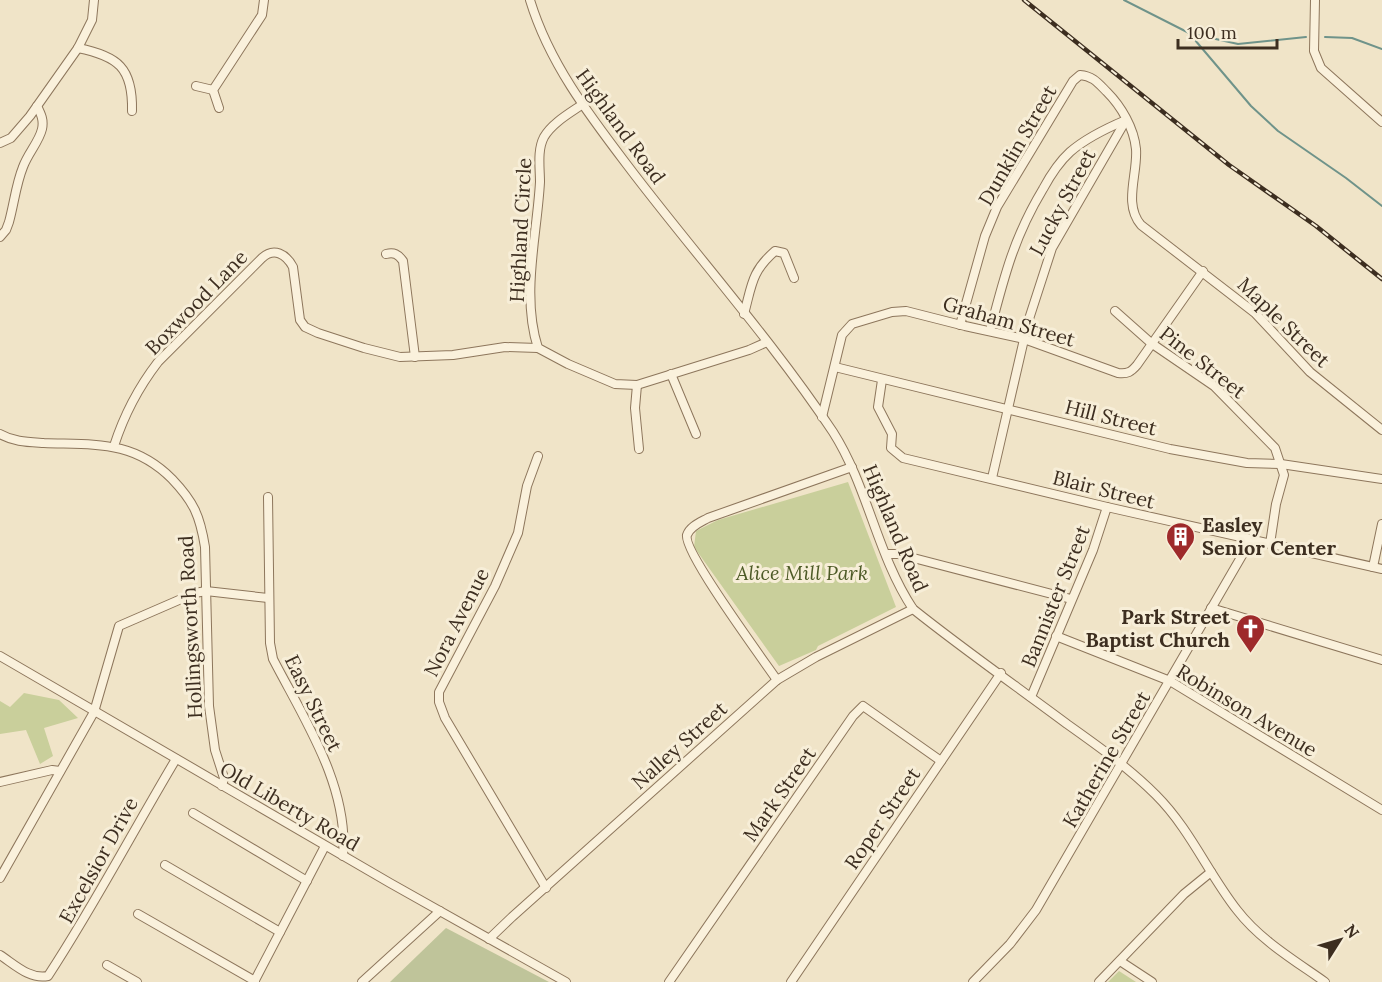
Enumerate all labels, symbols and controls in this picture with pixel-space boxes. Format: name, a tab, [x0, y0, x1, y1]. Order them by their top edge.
scale bar	[1178, 12, 1277, 50]
text: 100 m	[1187, 21, 1237, 44]
street label: Highland Road	[571, 64, 671, 188]
street label: Dunklin Street	[972, 80, 1062, 210]
street label: Lucky Street	[1023, 144, 1101, 260]
street label: Highland Circle	[504, 157, 536, 303]
street label: Boxwood Lane	[140, 244, 252, 360]
street label: Maple Street	[1233, 272, 1336, 372]
street label: Graham Street	[940, 290, 1078, 352]
street label: Pine Street	[1155, 321, 1251, 404]
street label: Hill Street	[1062, 394, 1160, 441]
street label: Highland Road	[858, 460, 934, 596]
street label: Blair Street	[1050, 464, 1158, 514]
place label: Easley Senior Center	[1202, 512, 1336, 560]
building icon: Easley Senior Center	[1165, 520, 1197, 562]
street label: Bannister Street	[1015, 521, 1095, 671]
street label: Hollingsworth Road	[173, 535, 207, 719]
park label: Alice Mill Park	[735, 560, 868, 585]
street label: Nora Avenue	[418, 563, 494, 681]
place label: Park Street Baptist Church	[1086, 604, 1231, 652]
church icon: Park Street Baptist Church	[1235, 612, 1267, 654]
street label: Easy Street	[280, 651, 348, 756]
street label: Robinson Avenue	[1172, 658, 1322, 762]
street label: Katherine Street	[1057, 686, 1155, 832]
street label: Nalley Street	[626, 696, 732, 794]
street label: Mark Street	[737, 742, 821, 846]
street label: Old Liberty Road	[216, 756, 364, 856]
street label: Roper Street	[839, 762, 925, 874]
street label: Excelsior Drive	[53, 792, 143, 927]
north arrow	[1310, 910, 1370, 970]
text: N	[1340, 920, 1364, 942]

